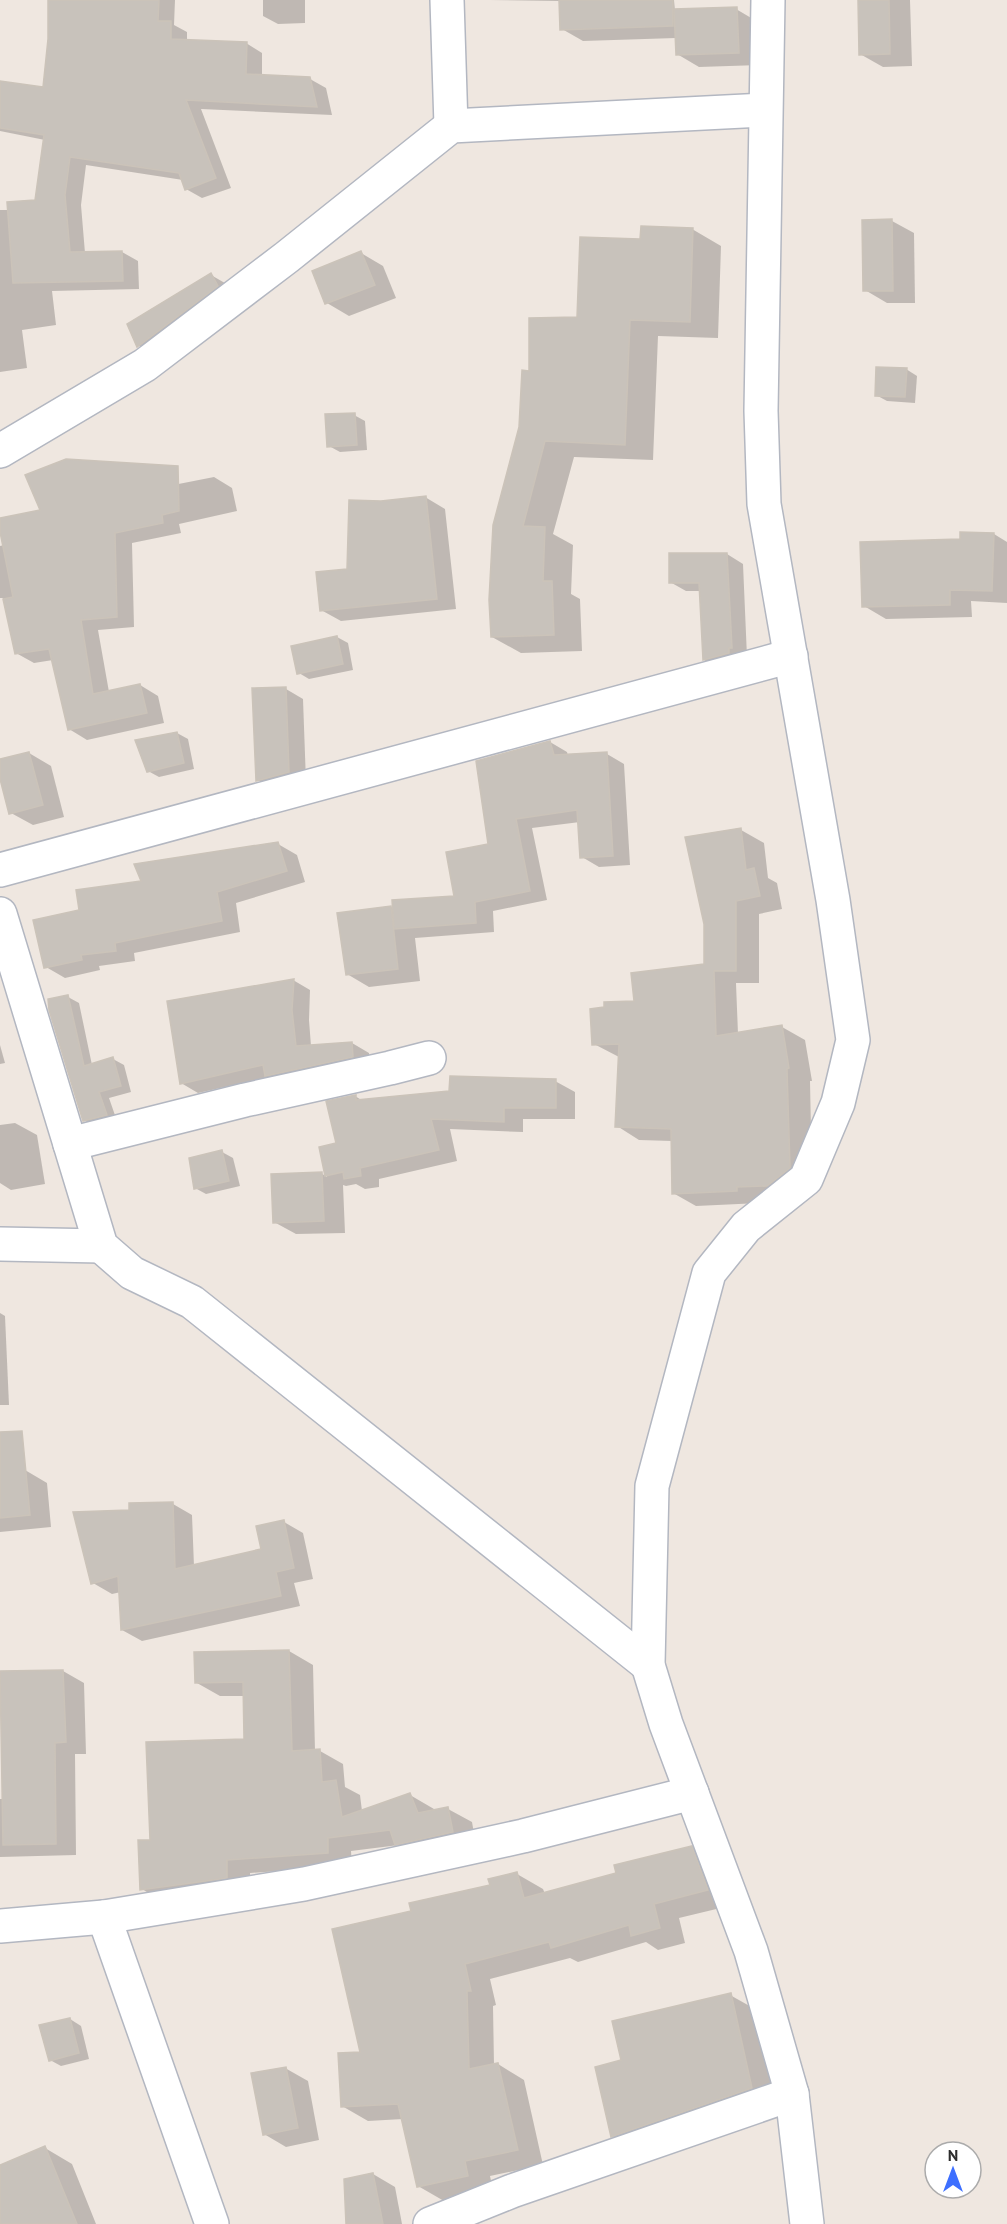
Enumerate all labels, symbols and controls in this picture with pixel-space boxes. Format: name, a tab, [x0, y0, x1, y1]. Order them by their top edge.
north arrow	[923, 2140, 983, 2200]
text: N	[948, 2145, 958, 2165]

